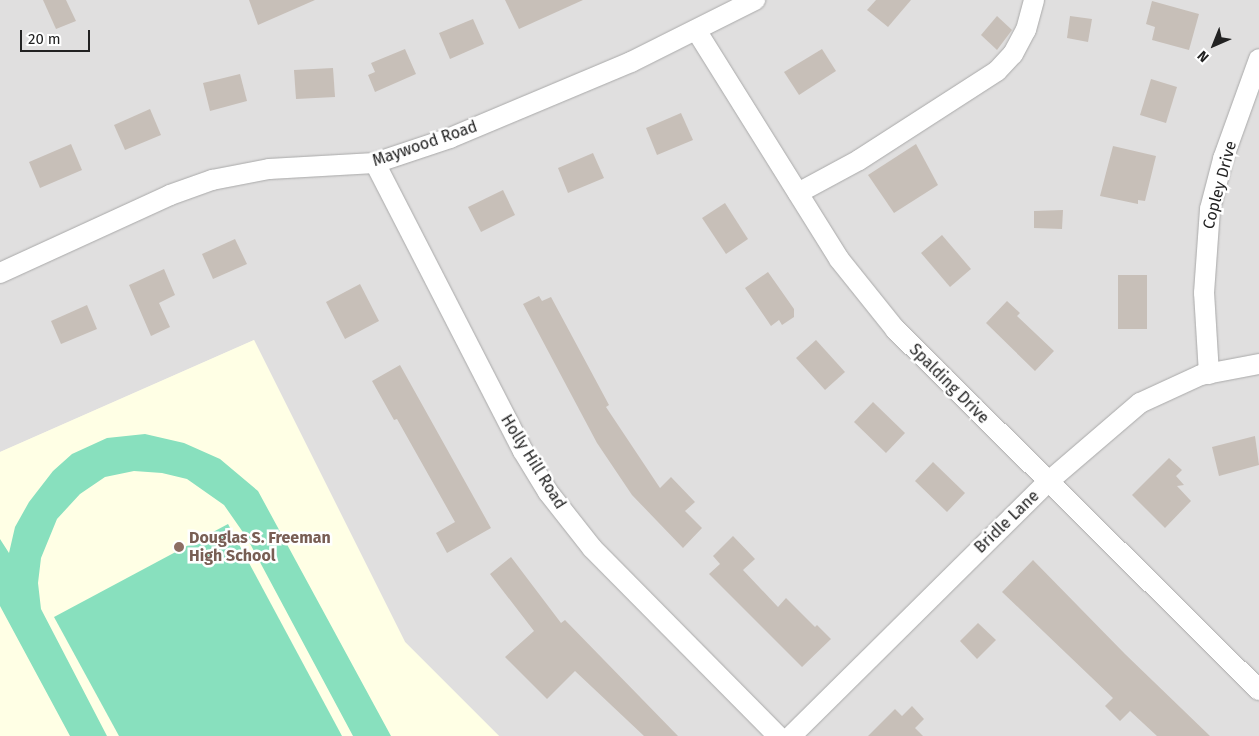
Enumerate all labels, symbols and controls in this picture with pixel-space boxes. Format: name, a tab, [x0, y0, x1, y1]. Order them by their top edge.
scale bar	[22, 20, 92, 52]
north arrow	[1189, 20, 1239, 70]
text: 20 m	[28, 30, 61, 48]
text: N	[1194, 47, 1212, 65]
street label: Maywood Road	[370, 117, 480, 171]
street label: Copley Drive	[1199, 139, 1241, 231]
street label: Spalding Drive	[905, 340, 993, 428]
street label: Holly Hill Road	[496, 411, 570, 513]
street label: Bridle Lane	[971, 487, 1043, 557]
place label: Douglas S. Freeman High School	[189, 528, 331, 566]
marker: Douglas S. Freeman High School	[173, 541, 185, 553]

